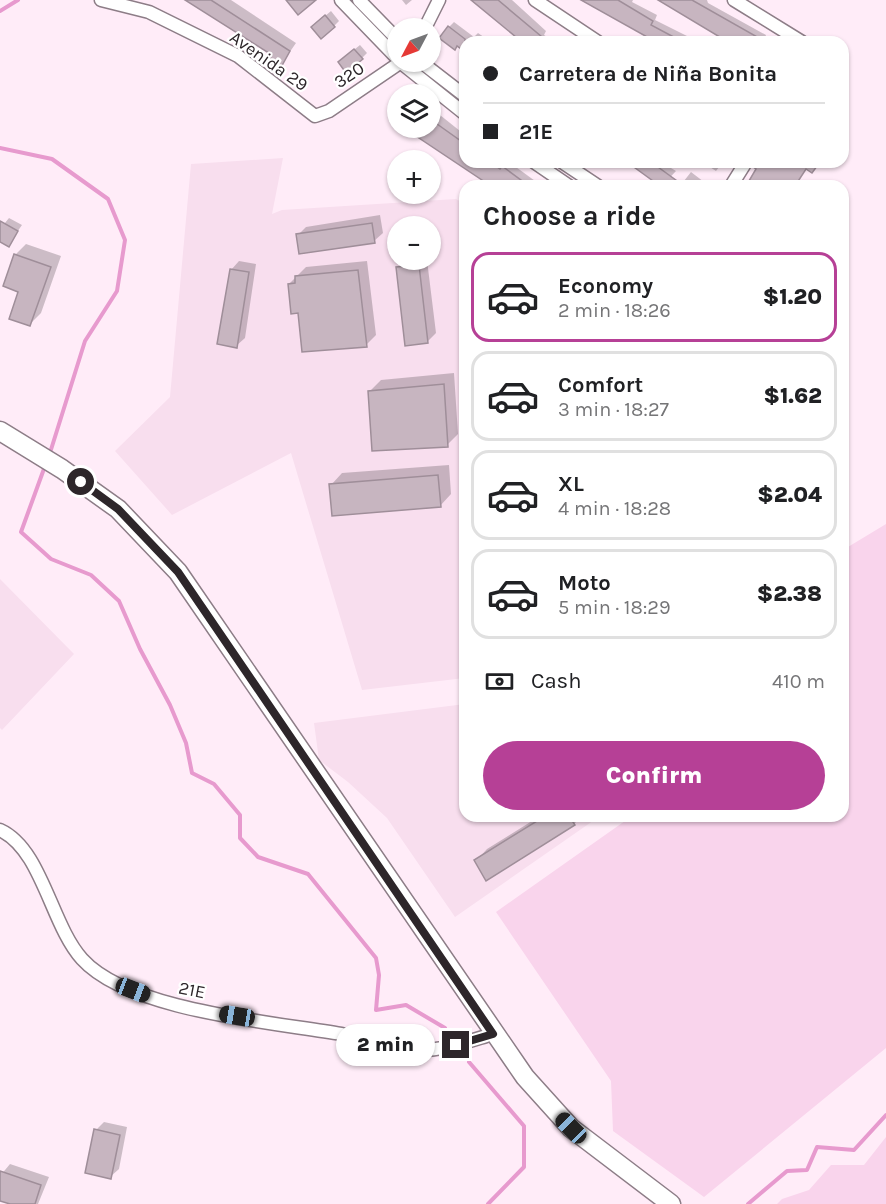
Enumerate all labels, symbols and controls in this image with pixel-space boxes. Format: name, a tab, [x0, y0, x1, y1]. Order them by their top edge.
north arrow	[387, 18, 441, 72]
map controls	[387, 18, 441, 270]
street label: Avenida 29	[226, 26, 312, 96]
street label: 320	[330, 57, 368, 93]
text: Carretera de Niña Bonita	[519, 61, 777, 87]
button: layers	[387, 84, 441, 138]
text: 21E	[519, 119, 553, 145]
button: +	[387, 150, 441, 204]
text: Choose a ride	[483, 200, 656, 232]
button: −	[387, 216, 441, 270]
icon: car	[486, 270, 540, 324]
text: Economy	[558, 273, 653, 299]
text: $1.20	[763, 284, 822, 310]
text: 2 min · 18:26	[558, 299, 671, 322]
icon: car	[486, 369, 540, 423]
text: Comfort	[558, 372, 643, 398]
text: $1.62	[763, 383, 822, 409]
text: 3 min · 18:27	[558, 398, 669, 421]
route start	[67, 468, 94, 495]
icon: car	[486, 468, 540, 522]
text: XL	[558, 471, 584, 497]
text: $2.04	[757, 482, 822, 508]
text: 4 min · 18:28	[558, 497, 671, 520]
icon: car	[486, 567, 540, 621]
text: Moto	[558, 570, 611, 596]
text: $2.38	[757, 581, 822, 607]
text: 5 min · 18:29	[558, 596, 671, 619]
icon: cash	[483, 665, 516, 698]
text: Cash	[531, 668, 581, 694]
text: 410 m	[772, 670, 825, 693]
button: Confirm	[483, 741, 825, 810]
car	[113, 975, 153, 1005]
street label: 21E	[177, 977, 207, 1003]
car	[218, 1004, 256, 1028]
callout: 2 min	[336, 1024, 435, 1066]
route end	[442, 1031, 469, 1058]
text: 2 min	[357, 1033, 414, 1056]
car	[552, 1109, 590, 1147]

